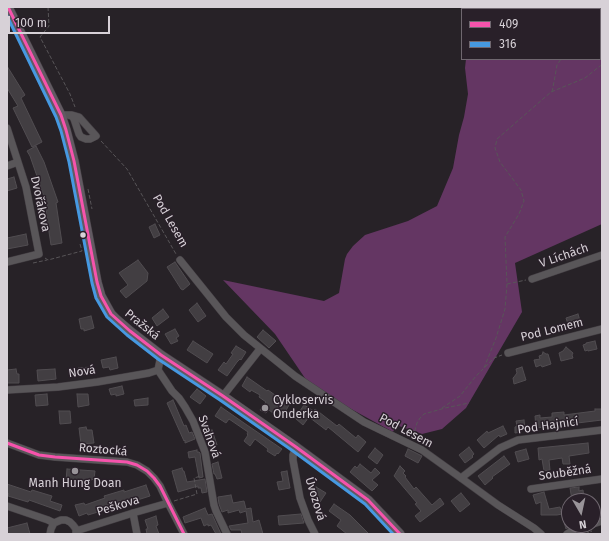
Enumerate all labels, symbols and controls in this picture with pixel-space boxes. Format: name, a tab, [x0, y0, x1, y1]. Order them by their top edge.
scale bar	[10, 8, 112, 34]
legend	[461, 8, 601, 60]
text: 100 m	[15, 16, 47, 30]
text: 409	[499, 17, 518, 31]
text: 316	[499, 37, 516, 51]
street label: Dvořákova	[27, 175, 53, 233]
street label: Pod Lesem	[149, 192, 191, 250]
unlabelled marker	[78, 230, 88, 240]
street label: V Líchách	[537, 241, 591, 271]
street label: Pražská	[122, 307, 162, 343]
street label: Pod Lomem	[519, 315, 585, 345]
street label: Nová	[67, 363, 97, 381]
place label: Cykloservis Onderka	[273, 394, 333, 422]
marker: Cykloservis Onderka	[260, 403, 270, 413]
street label: Pod Lesem	[377, 411, 435, 451]
street label: Svahová	[195, 413, 223, 461]
street label: Pod Hajnicí	[517, 415, 579, 437]
street label: Roztocká	[78, 441, 128, 459]
street label: Souběžná	[538, 462, 592, 484]
marker: Manh Hung Doan	[70, 466, 80, 476]
street label: Úvozová	[302, 475, 328, 523]
place label: Manh Hung Doan	[29, 477, 121, 491]
street label: Peškova	[95, 493, 141, 519]
north arrow	[561, 493, 601, 533]
text: N	[578, 517, 587, 531]

